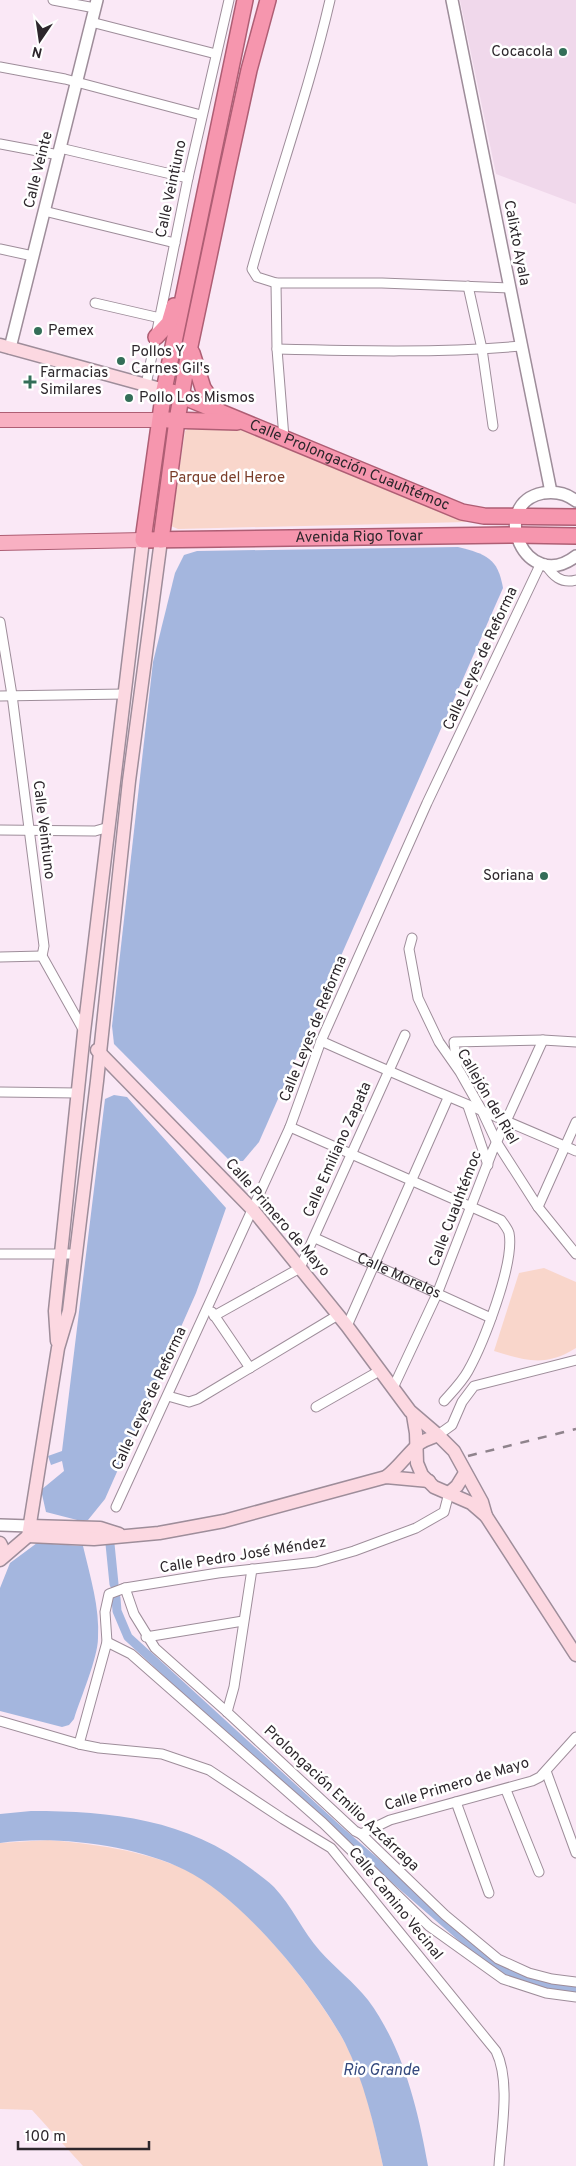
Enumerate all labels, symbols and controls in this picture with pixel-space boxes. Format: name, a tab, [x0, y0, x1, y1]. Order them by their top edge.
north arrow	[15, 15, 65, 65]
text: N	[31, 42, 44, 61]
place label: Cocacola	[491, 43, 553, 62]
marker: Cocacola	[557, 46, 569, 58]
street label: Calle Veinte	[20, 130, 58, 210]
street label: Calle Veintiuno	[152, 138, 192, 240]
street label: Calixto Ayala	[498, 199, 534, 287]
place label: Pemex	[48, 322, 94, 341]
marker: Pemex	[32, 325, 44, 337]
place label: Pollos Y Carnes Gil's	[131, 343, 210, 379]
marker: Pollos Y Carnes Gil's	[115, 355, 127, 367]
place label: Farmacias Similares	[40, 364, 108, 400]
marker: Farmacias Similares	[24, 376, 36, 388]
place label: Pollo Los Mismos	[139, 389, 255, 408]
marker: Pollo Los Mismos	[123, 392, 135, 404]
street label: Calle Prolongación Cuauhtémoc	[246, 415, 452, 515]
park label: Parque del Heroe	[169, 469, 285, 488]
street label: Avenida Rigo Tovar	[295, 527, 423, 547]
street label: Calle Leyes de Reforma	[439, 584, 523, 734]
street label: Calle Veintiuno	[27, 779, 59, 881]
place label: Soriana	[483, 867, 534, 886]
marker: Soriana	[538, 870, 550, 882]
street label: Calle Leyes de Reforma	[276, 953, 352, 1105]
street label: Callejón del Riel	[452, 1046, 522, 1148]
street label: Calle Emiliano Zapata	[300, 1079, 376, 1221]
street label: Calle Cuauhtémoc	[425, 1148, 487, 1270]
street label: Calle Primero de Mayo	[221, 1155, 333, 1281]
street label: Calle Morelos	[354, 1249, 444, 1303]
street label: Calle Leyes de Reforma	[108, 1324, 192, 1474]
street label: Calle Pedro José Méndez	[158, 1533, 328, 1579]
street label: Prolongación Emilio Azcárraga	[259, 1722, 423, 1876]
street label: Calle Primero de Mayo	[382, 1754, 532, 1816]
street label: Calle Camino Vecinal	[344, 1844, 446, 1964]
water label: Rio Grande	[343, 2061, 420, 2081]
scale bar	[18, 2118, 149, 2150]
text: 100 m	[25, 2128, 66, 2147]

